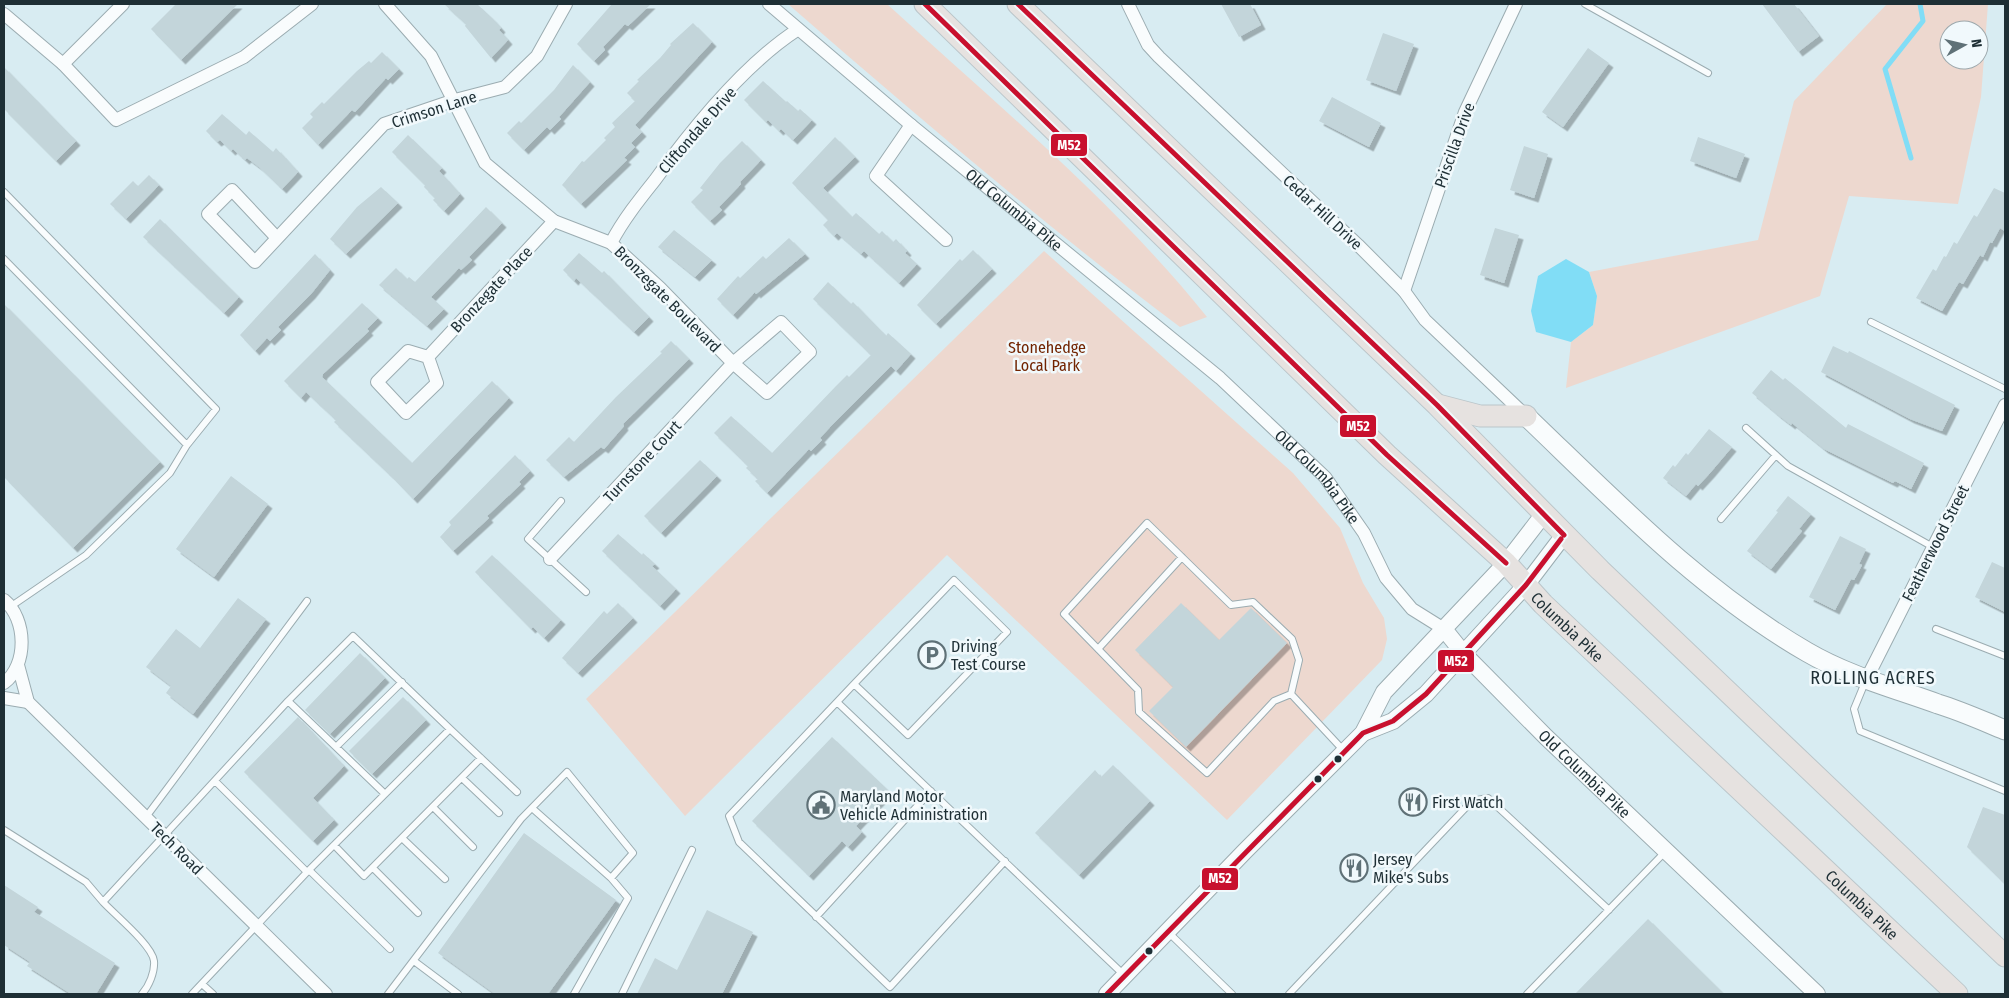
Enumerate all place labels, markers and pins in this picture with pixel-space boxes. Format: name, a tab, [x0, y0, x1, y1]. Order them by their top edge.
place label: Driving Test Course	[951, 637, 1026, 674]
parking icon: Driving Test Course	[917, 640, 947, 670]
unlabelled marker	[1333, 754, 1343, 764]
unlabelled marker	[1313, 774, 1323, 784]
place label: Maryland Motor Vehicle Administration	[840, 787, 988, 824]
restaurant icon: First Watch	[1398, 787, 1428, 817]
public building icon: Maryland Motor Vehicle Administration	[806, 790, 836, 820]
place label: First Watch	[1432, 793, 1503, 812]
place label: Jersey Mike's Subs	[1373, 850, 1449, 887]
restaurant icon: Jersey Mike's Subs	[1339, 853, 1369, 883]
unlabelled marker	[1144, 946, 1154, 956]

